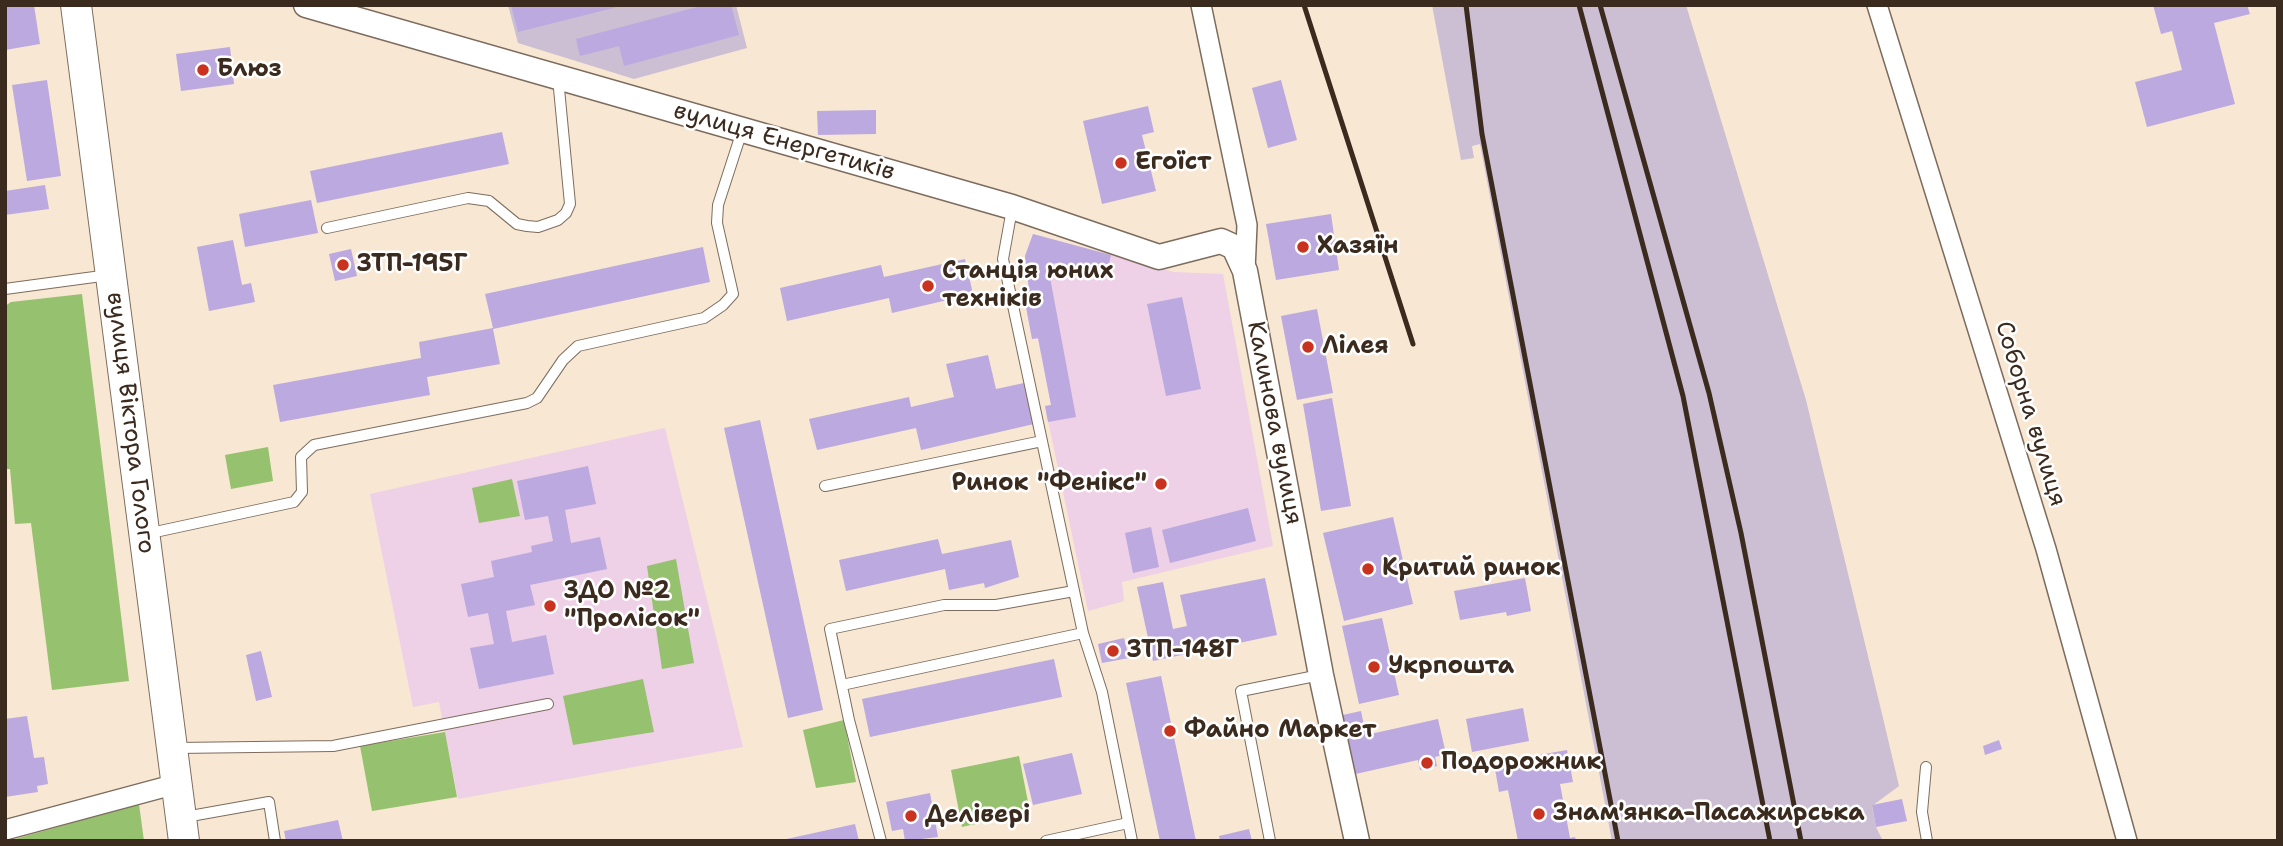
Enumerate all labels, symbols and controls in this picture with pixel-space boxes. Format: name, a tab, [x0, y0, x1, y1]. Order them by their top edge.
place label: Блюз	[217, 56, 282, 84]
marker: Блюз	[195, 62, 211, 78]
street label: вулиця Енергетиків	[670, 97, 898, 187]
place label: Егоїст	[1135, 149, 1212, 177]
marker: Егоїст	[1113, 155, 1129, 171]
place label: Хазяїн	[1317, 233, 1399, 261]
marker: Хазяїн	[1295, 239, 1311, 255]
place label: ЗТП-195Г	[357, 251, 467, 279]
marker: ЗТП-195Г	[335, 257, 351, 273]
place label: Станція юних техніків	[942, 258, 1113, 314]
marker: Станція юних техніків	[920, 278, 936, 294]
street label: вулиця Віктора Голого	[100, 291, 160, 555]
street label: Соборна вулиця	[1988, 318, 2072, 510]
street label: Калинова вулиця	[1240, 319, 1308, 527]
place label: Лілея	[1322, 333, 1389, 361]
marker: Лілея	[1300, 339, 1316, 355]
place label: Ринок "Фенікс"	[951, 470, 1147, 498]
marker: Ринок "Фенікс"	[1153, 476, 1169, 492]
place label: Критий ринок	[1382, 555, 1561, 583]
marker: Критий ринок	[1360, 561, 1376, 577]
place label: ЗДО №2 "Пролісок"	[564, 578, 700, 634]
marker: ЗДО №2 "Пролісок"	[542, 598, 558, 614]
place label: ЗТП-148Г	[1127, 637, 1239, 665]
marker: ЗТП-148Г	[1105, 643, 1121, 659]
place label: Укрпошта	[1388, 653, 1514, 681]
marker: Укрпошта	[1366, 659, 1382, 675]
place label: Файно Маркет	[1184, 717, 1376, 745]
marker: Файно Маркет	[1162, 723, 1178, 739]
place label: Подорожник	[1441, 749, 1601, 777]
marker: Подорожник	[1419, 755, 1435, 771]
place label: Знам'янка-Пасажирська	[1553, 800, 1865, 828]
place label: Делівері	[925, 802, 1030, 830]
marker: Знам'янка-Пасажирська	[1531, 806, 1547, 822]
marker: Делівері	[903, 808, 919, 824]

